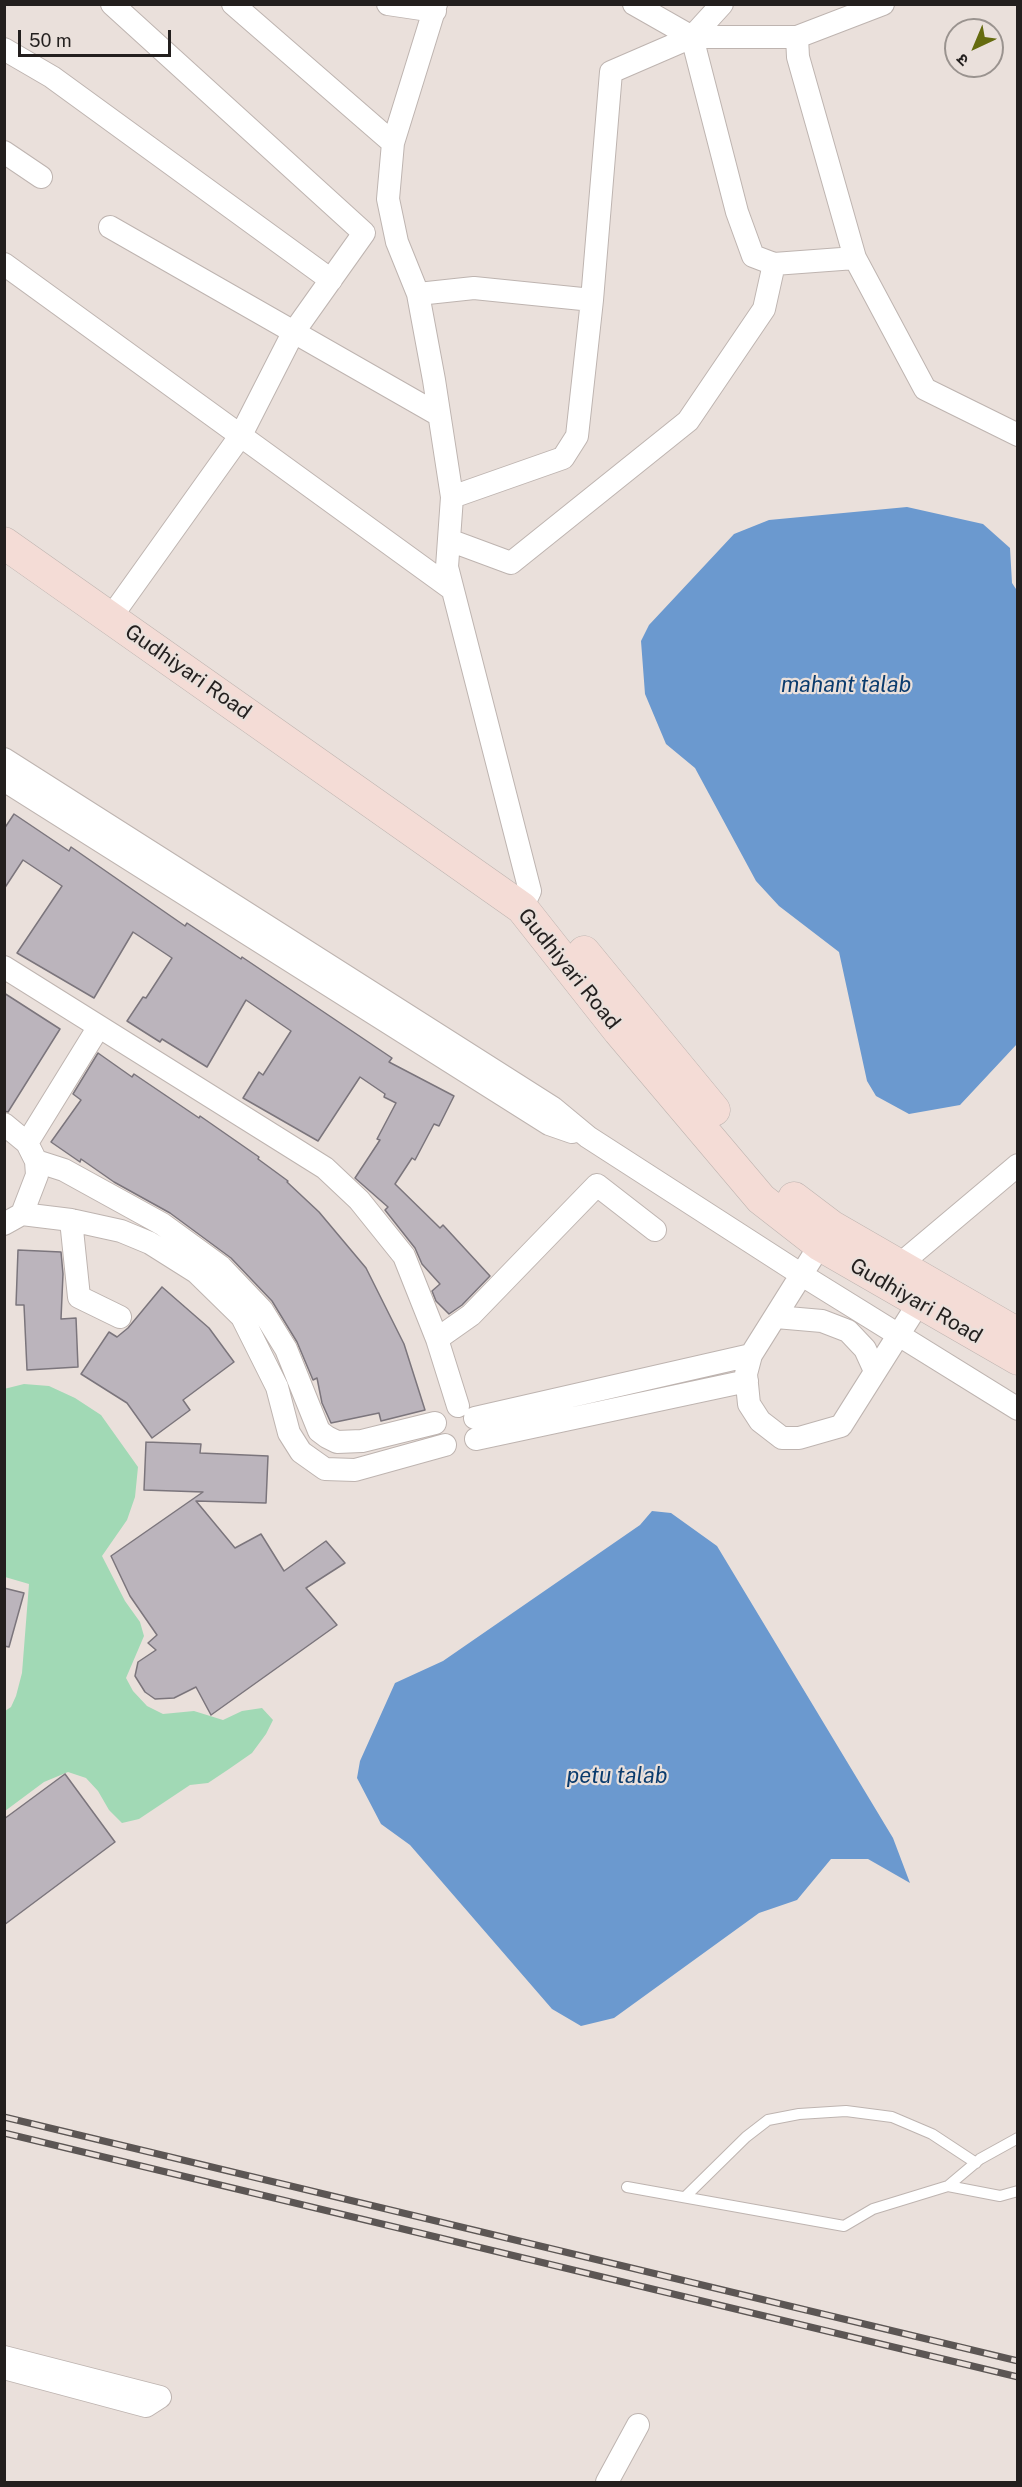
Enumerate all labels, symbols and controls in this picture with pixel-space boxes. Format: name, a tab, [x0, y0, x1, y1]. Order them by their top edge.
scale bar	[21, 18, 174, 56]
north arrow	[944, 18, 1004, 78]
text: 50 m	[29, 30, 72, 51]
text: उ	[953, 50, 973, 70]
street label: Gudhiyari Road	[120, 619, 256, 725]
water label: mahant talab	[781, 672, 911, 698]
street label: Gudhiyari Road	[513, 903, 625, 1035]
street label: Gudhiyari Road	[845, 1253, 987, 1349]
water label: petu talab	[567, 1763, 667, 1789]

